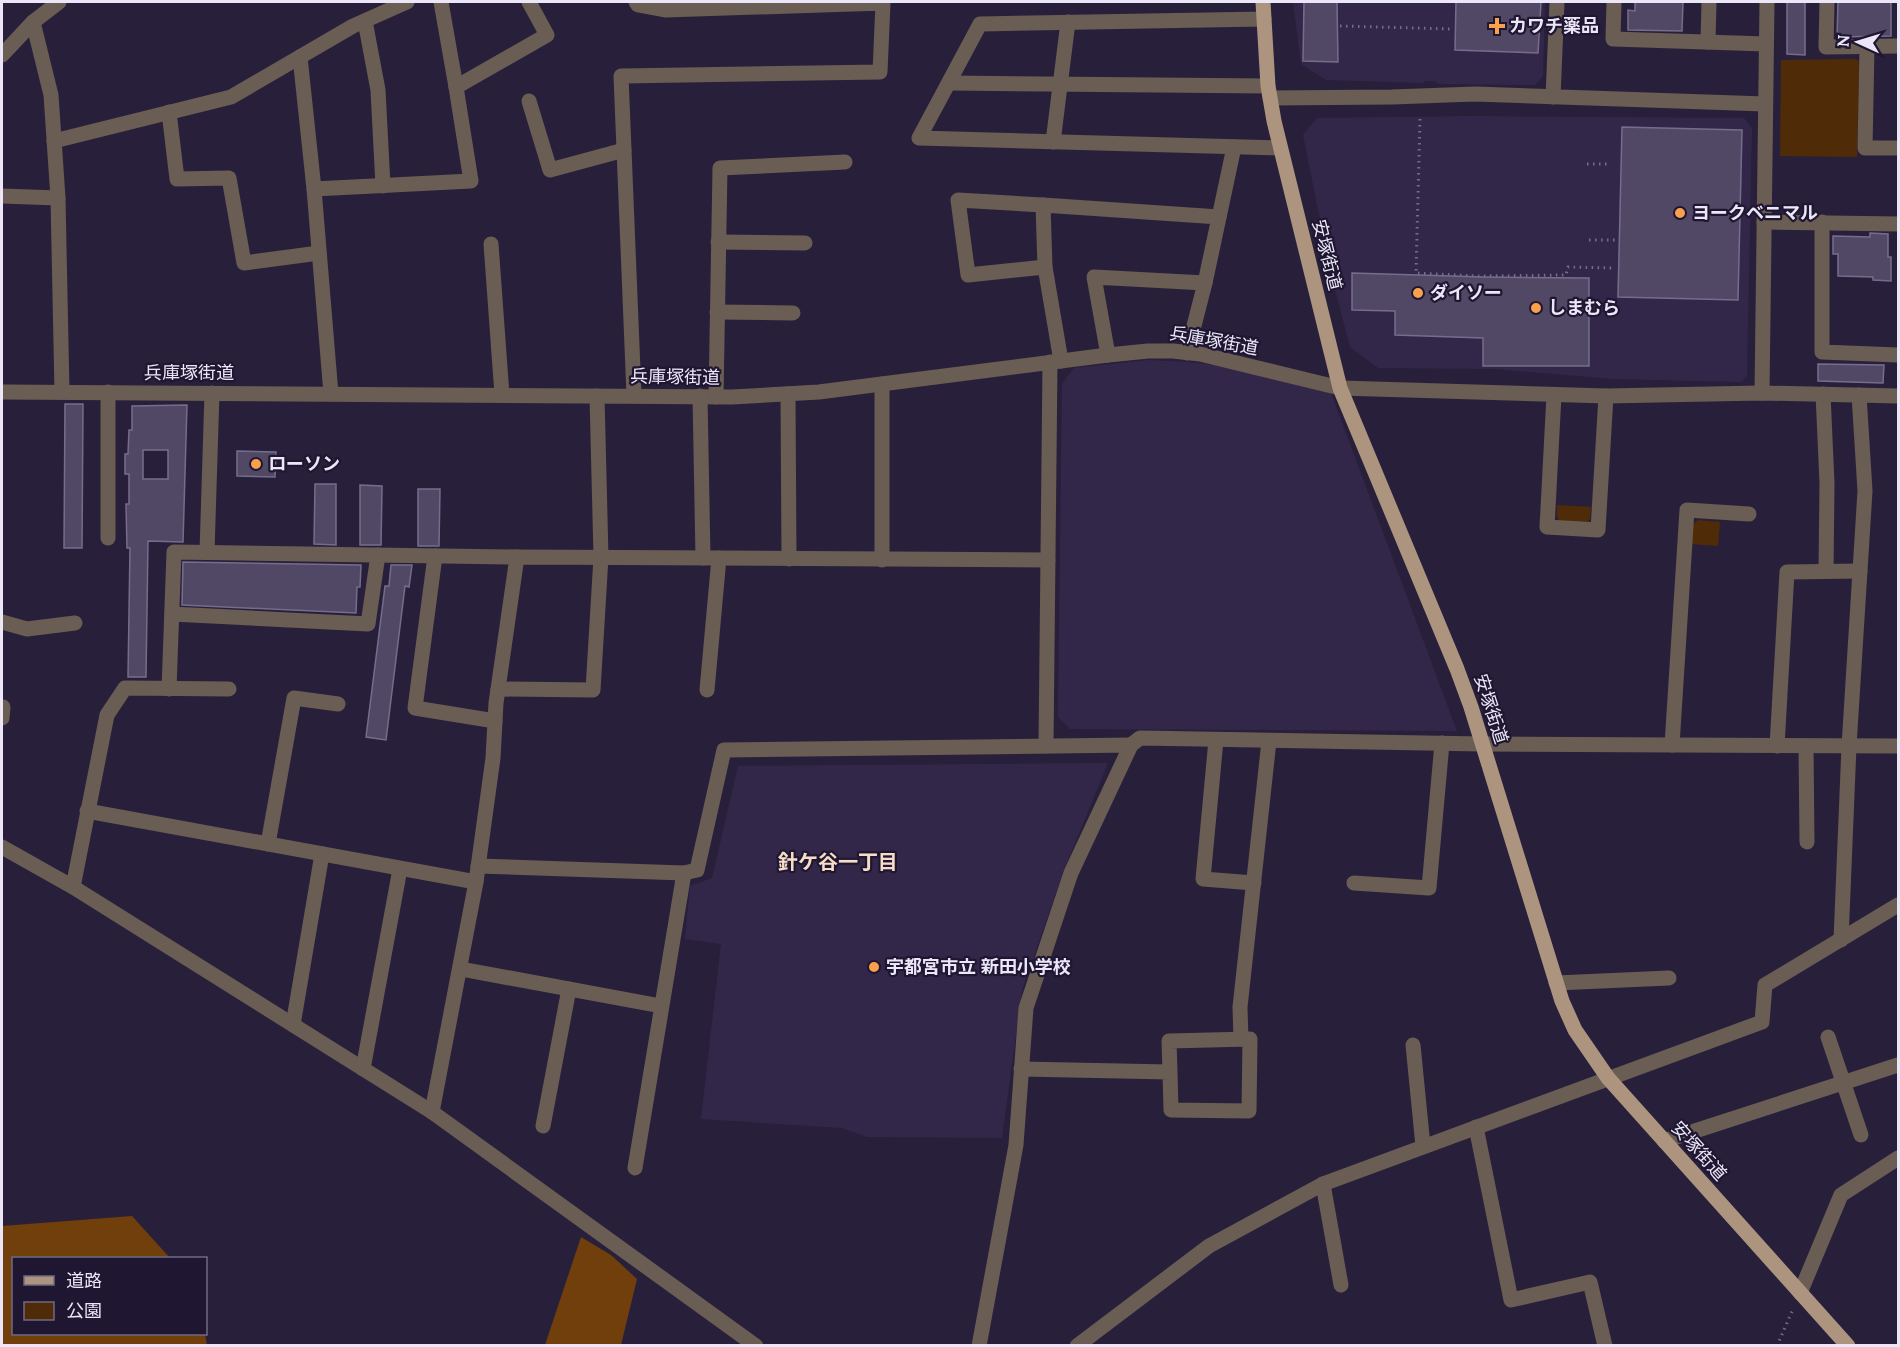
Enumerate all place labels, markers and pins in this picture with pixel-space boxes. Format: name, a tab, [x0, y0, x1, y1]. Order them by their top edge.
place label: カワチ薬品	[1509, 14, 1599, 37]
marker: カワチ薬品	[1490, 19, 1504, 33]
place label: ヨークベニマル	[1692, 201, 1818, 224]
marker: ヨークベニマル	[1673, 206, 1687, 220]
place label: ダイソー	[1430, 281, 1502, 304]
marker: ダイソー	[1411, 286, 1425, 300]
place label: しまむら	[1548, 296, 1620, 319]
marker: しまむら	[1529, 301, 1543, 315]
place label: ローソン	[268, 452, 340, 475]
marker: ローソン	[249, 457, 263, 471]
place label: 宇都宮市立 新田小学校	[886, 955, 1071, 978]
marker: 宇都宮市立 新田小学校	[867, 960, 881, 974]

